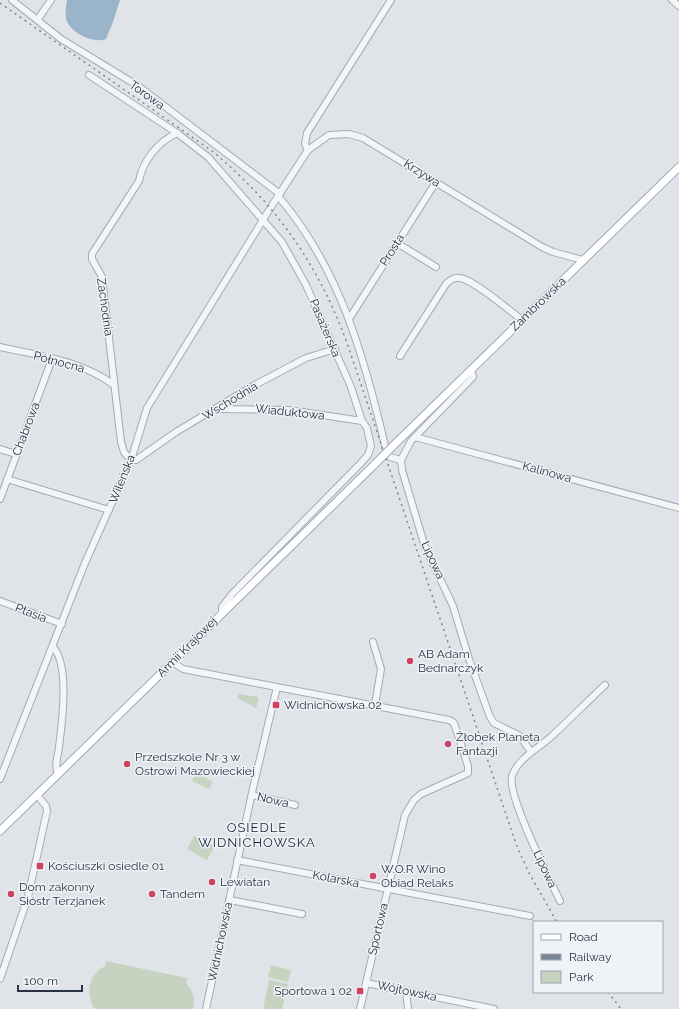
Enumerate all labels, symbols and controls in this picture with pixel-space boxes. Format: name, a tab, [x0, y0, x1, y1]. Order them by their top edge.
street label: Torowa	[127, 78, 167, 112]
street label: Krzywa	[401, 156, 443, 190]
street label: Prosta	[377, 231, 407, 269]
street label: Zambrowska	[507, 274, 569, 334]
street label: Zachodnia	[94, 277, 116, 337]
street label: Pasażerska	[306, 297, 344, 359]
street label: Północna	[32, 348, 86, 376]
street label: Wschodnia	[200, 379, 260, 423]
street label: Chabrowa	[9, 400, 43, 458]
street label: Wiaduktowa	[255, 401, 325, 423]
street label: Wileńska	[106, 453, 138, 505]
street label: Kalinowa	[521, 459, 573, 485]
street label: Lipowa	[418, 539, 448, 581]
street label: Ptasia	[13, 601, 49, 625]
street label: Armii Krajowej	[154, 614, 220, 680]
place label: AB Adam Bednarczyk	[418, 647, 484, 675]
marker: AB Adam Bednarczyk	[405, 656, 415, 666]
place label: Widnichowska 02	[284, 698, 382, 712]
marker: Widnichowska 02	[271, 700, 281, 710]
place label: Żłobek Planeta Fantazji	[456, 730, 540, 758]
marker: Żłobek Planeta Fantazji	[443, 739, 453, 749]
place label: Przedszkole Nr 3 w Ostrowi Mazowieckiej	[135, 750, 255, 778]
marker: Przedszkole Nr 3 w Ostrowi Mazowieckiej	[122, 759, 132, 769]
street label: Nowa	[256, 790, 290, 810]
district label: OSIEDLE WIDNICHOWSKA	[198, 820, 316, 850]
street label: Lipowa	[530, 848, 560, 890]
place label: Kościuszki osiedle 01	[48, 859, 164, 873]
marker: Kościuszki osiedle 01	[35, 861, 45, 871]
place label: W.O.R Wino Obiad Relaks	[381, 862, 454, 890]
street label: Kolarska	[312, 868, 360, 890]
marker: W.O.R Wino Obiad Relaks	[368, 871, 378, 881]
place label: Lewiatan	[220, 875, 270, 889]
marker: Lewiatan	[207, 877, 217, 887]
place label: Dom zakonny Sióstr Terzjanek	[19, 880, 106, 908]
place label: Tandem	[160, 887, 205, 901]
marker: Dom zakonny Sióstr Terzjanek	[6, 889, 16, 899]
marker: Tandem	[147, 889, 157, 899]
street label: Widnichowska	[205, 901, 235, 983]
street label: Sportowa	[365, 902, 391, 956]
legend	[533, 921, 663, 993]
text: Road	[569, 930, 598, 944]
text: Railway	[569, 950, 612, 964]
scale bar	[18, 967, 82, 993]
text: Park	[569, 970, 594, 984]
text: 100 m	[24, 974, 58, 988]
street label: Wójtowska	[376, 978, 438, 1004]
place label: Sportowa 1 02	[274, 984, 352, 998]
marker: Sportowa 1 02	[355, 986, 365, 996]

